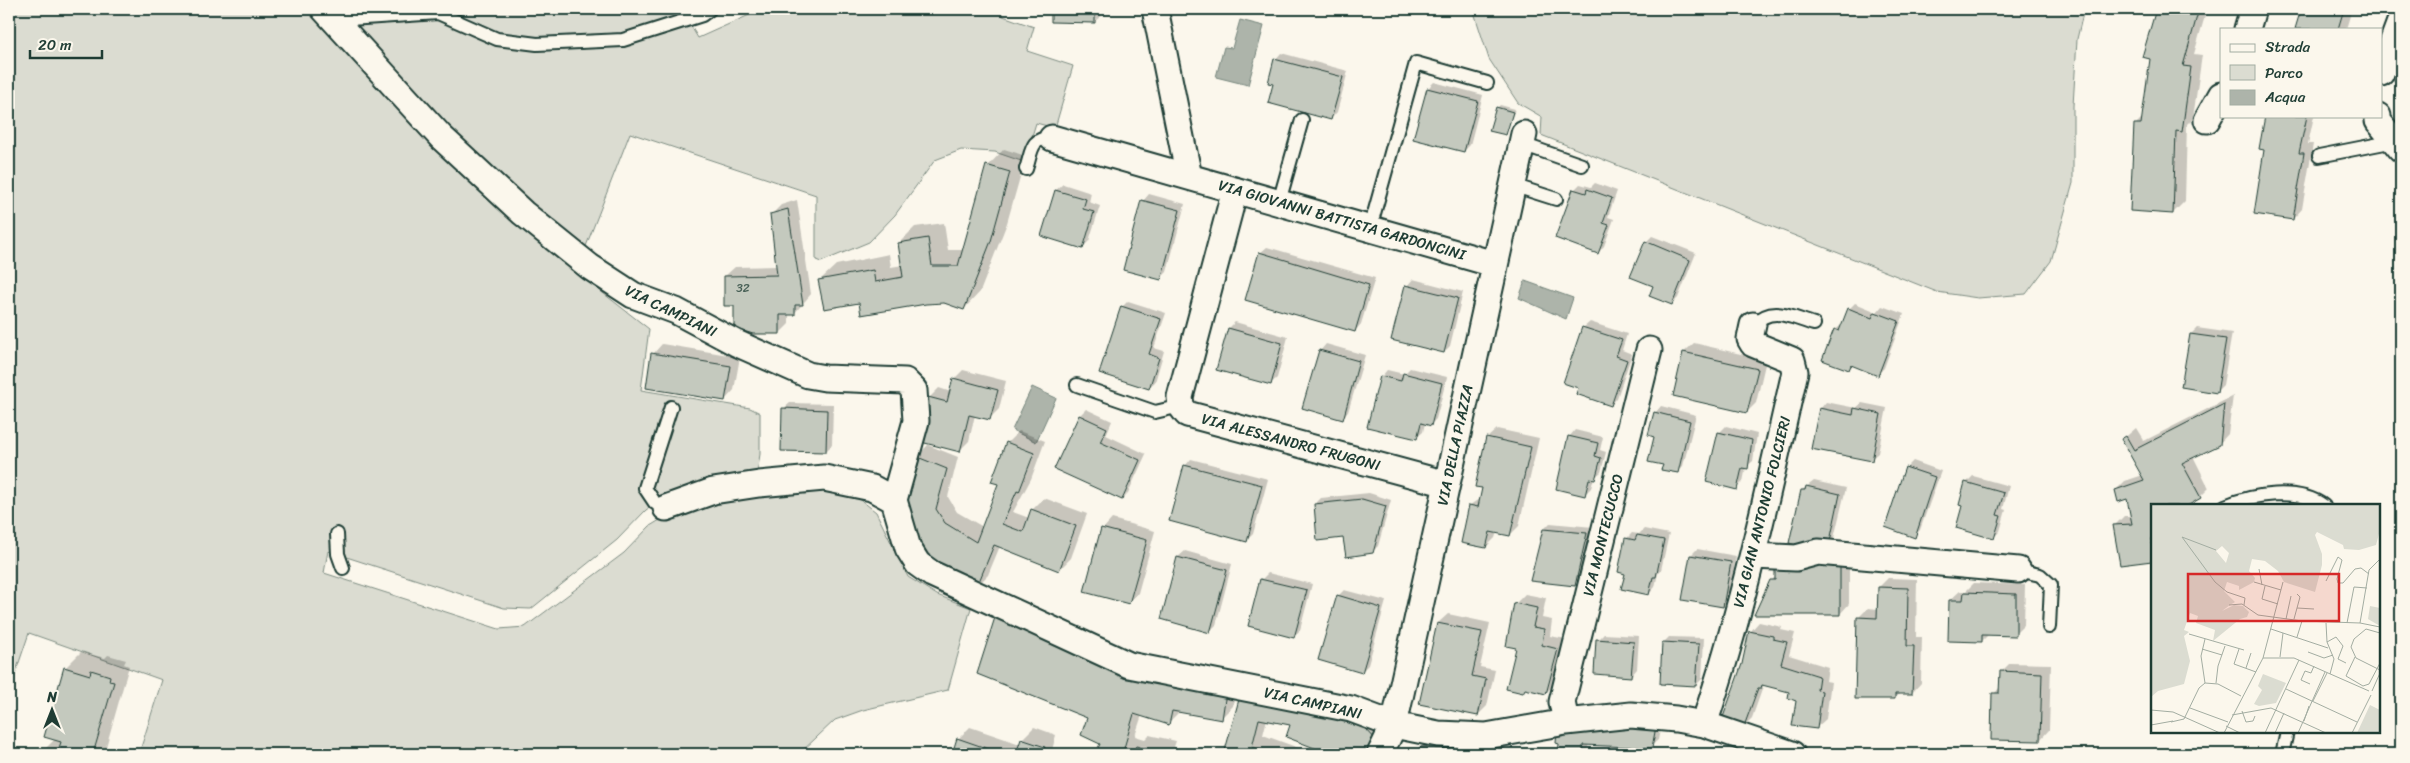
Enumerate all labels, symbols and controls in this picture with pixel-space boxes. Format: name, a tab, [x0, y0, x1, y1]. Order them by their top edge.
scale bar	[30, 28, 102, 60]
legend	[2220, 28, 2382, 118]
text: 20 m	[38, 32, 72, 58]
text: Strada	[2265, 34, 2311, 60]
text: Parco	[2265, 60, 2303, 86]
text: Acqua	[2264, 84, 2306, 110]
street label: VIA GIOVANNI BATTISTA GARDONCINI	[1215, 172, 1470, 268]
street label: VIA CAMPIANI	[620, 277, 722, 345]
house number: 32	[736, 277, 750, 299]
street label: VIA DELLA PIAZZA	[1429, 382, 1481, 508]
street label: VIA ALESSANDRO FRUGONI	[1199, 406, 1384, 478]
street label: VIA GIAN ANTONIO FOLCIERI	[1726, 413, 1798, 610]
street label: VIA MONTECUCCO	[1575, 471, 1631, 599]
inset map	[2151, 504, 2380, 733]
street label: VIA CAMPIANI	[1262, 679, 1365, 727]
text: N	[46, 685, 57, 710]
north arrow	[28, 686, 78, 736]

